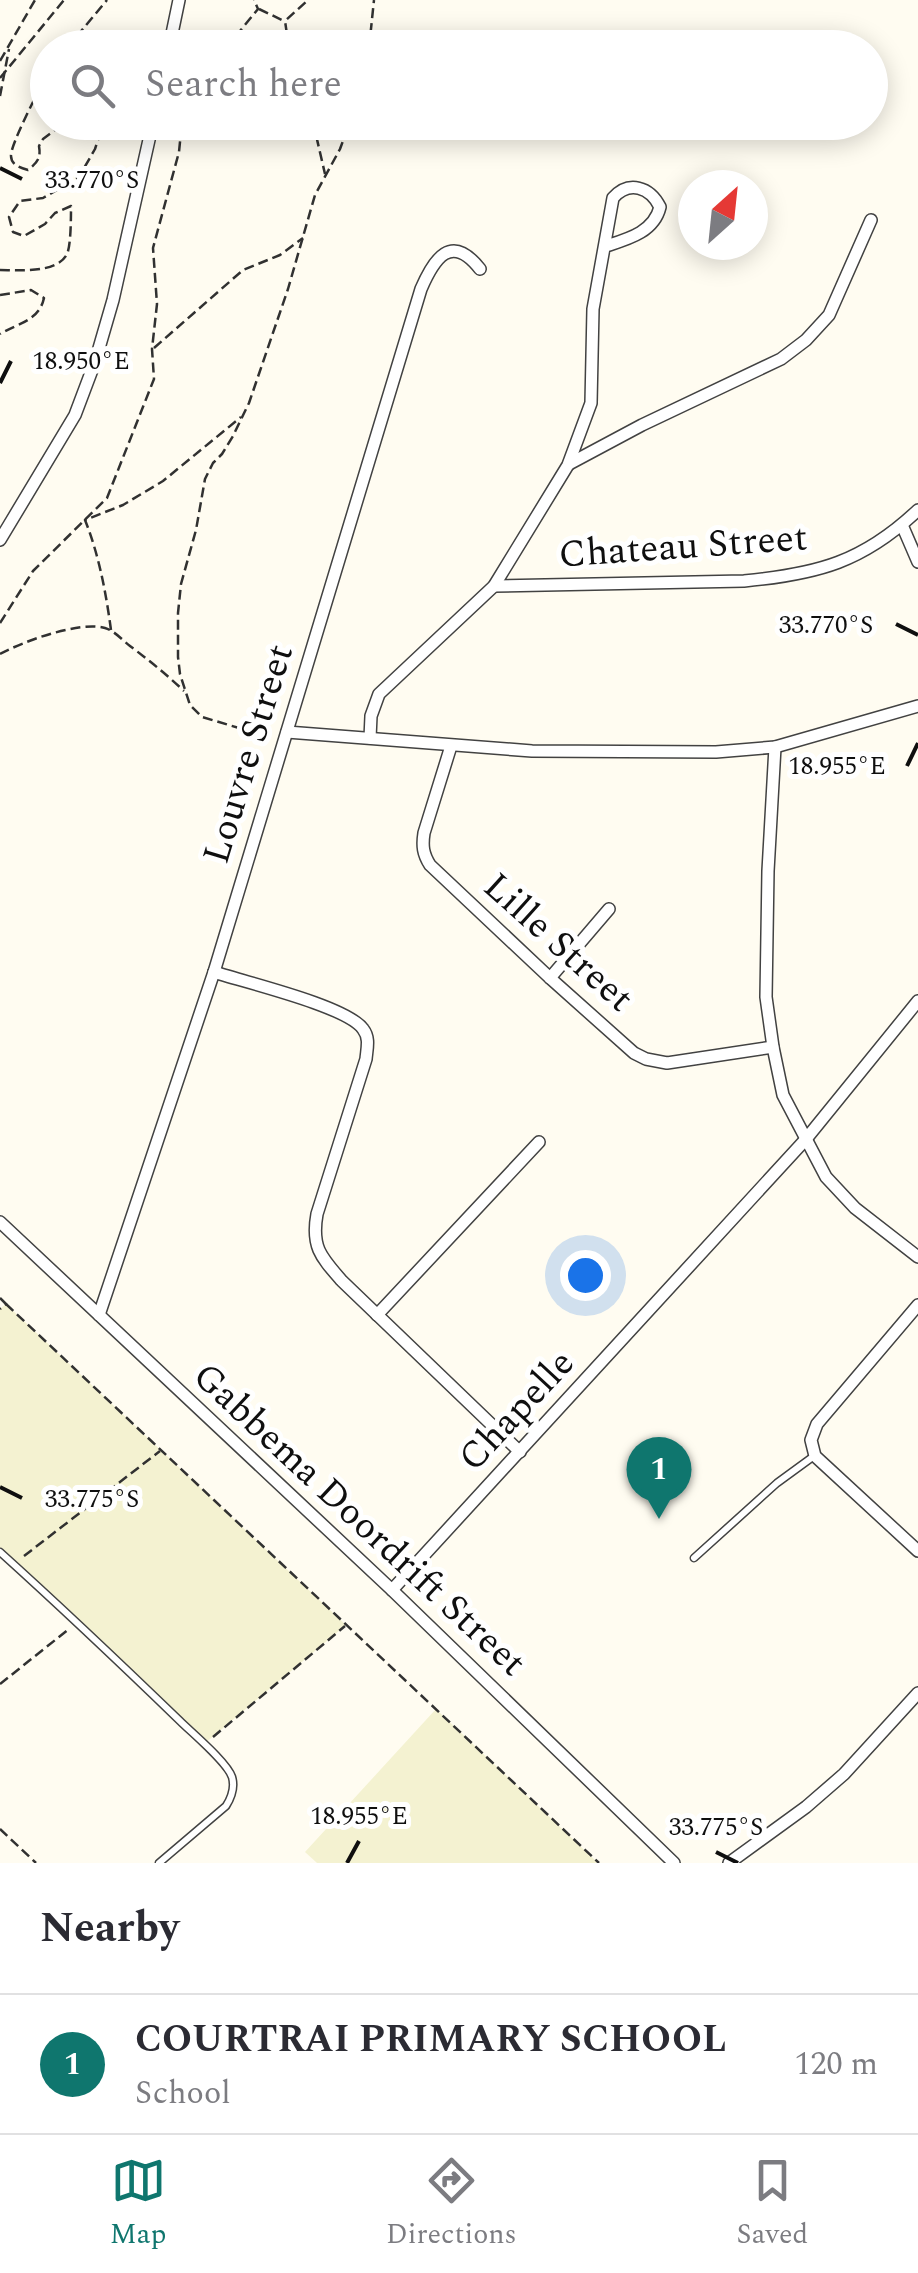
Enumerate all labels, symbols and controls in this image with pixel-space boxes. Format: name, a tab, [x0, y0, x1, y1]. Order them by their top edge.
search box	[30, 30, 888, 140]
text: Search here	[145, 56, 342, 114]
icon: search	[65, 58, 120, 113]
text: 33.770°S	[45, 162, 139, 200]
north arrow	[678, 170, 768, 260]
text: 18.950°E	[32, 343, 130, 381]
street label: Chateau Street	[557, 509, 809, 585]
text: 33.770°S	[779, 607, 873, 645]
street label: Louvre Street	[188, 637, 310, 871]
text: 18.955°E	[788, 748, 886, 786]
street label: Lille Street	[470, 859, 646, 1027]
your location	[560, 1250, 611, 1301]
street label: Chapelle	[445, 1337, 589, 1485]
street label: Gabbema Doordrift Street	[179, 1349, 539, 1691]
pin: 1	[626, 1436, 692, 1519]
text: 33.775°S	[45, 1481, 139, 1519]
text: 18.955°E	[310, 1798, 408, 1836]
text: 33.775°S	[669, 1809, 763, 1847]
text: Nearby	[40, 1897, 179, 1960]
text: COURTRAI PRIMARY SCHOOL	[135, 2011, 727, 2069]
text: 1	[64, 2040, 81, 2089]
text: 120 m	[794, 2040, 878, 2089]
text: School	[135, 2069, 231, 2118]
tab: Map	[110, 2153, 166, 2256]
tab: Directions	[386, 2153, 517, 2256]
tab: Saved	[736, 2153, 808, 2256]

